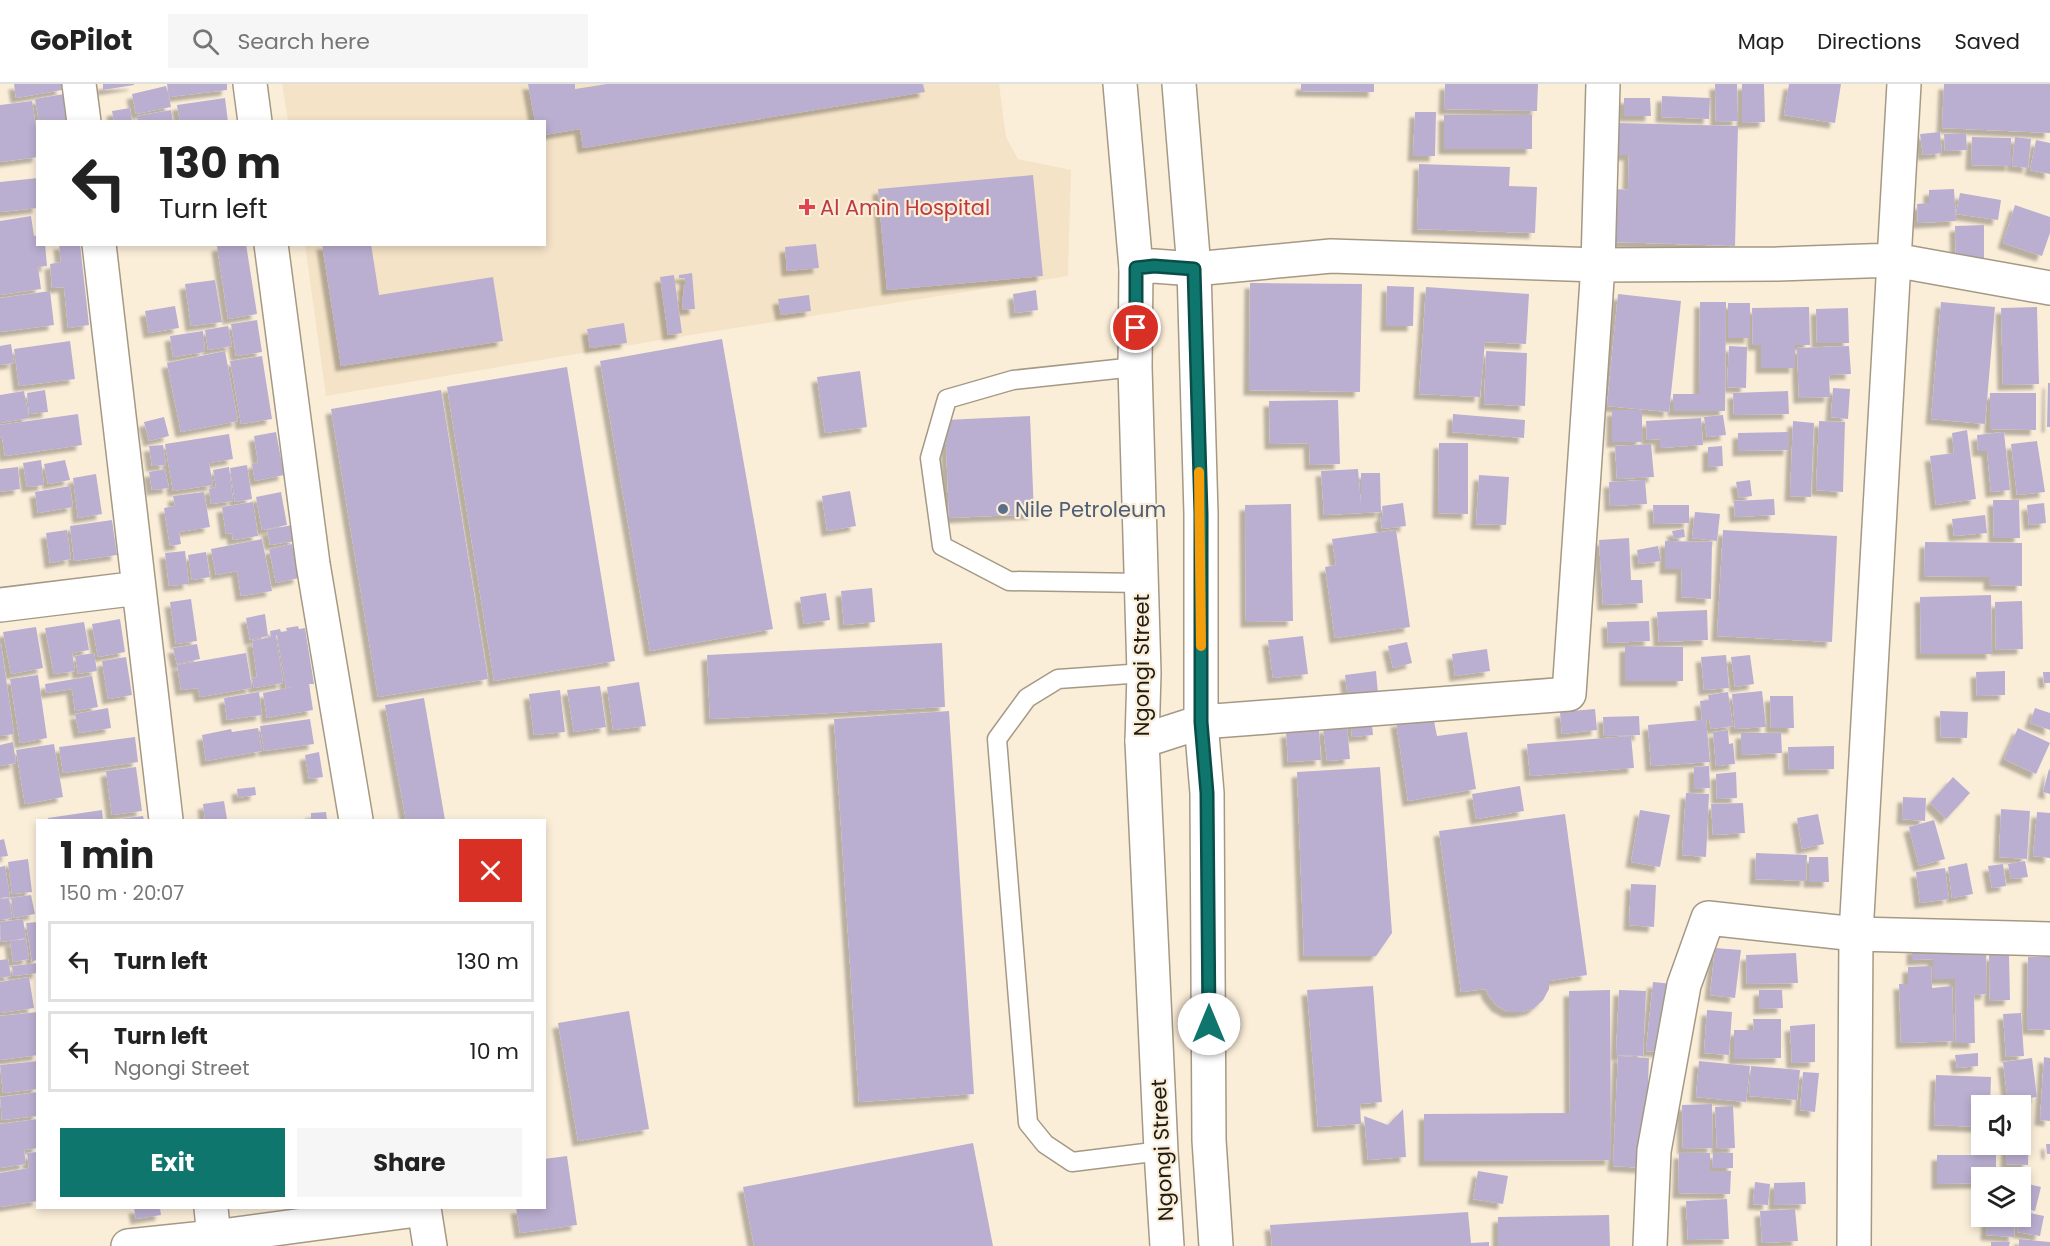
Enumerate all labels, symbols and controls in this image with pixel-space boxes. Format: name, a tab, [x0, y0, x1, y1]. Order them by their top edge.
search box	[168, 14, 588, 68]
text: GoPilot	[30, 21, 132, 60]
icon: search	[189, 25, 222, 58]
text: Search here	[237, 26, 370, 57]
text: Map	[1738, 27, 1784, 56]
text: Directions	[1817, 27, 1921, 56]
text: Saved	[1954, 27, 2020, 56]
text: 130 m	[159, 134, 281, 193]
icon: left	[60, 144, 138, 222]
text: Turn left	[159, 190, 268, 227]
place label: Al Amin Hospital	[820, 193, 990, 222]
marker: Al Amin Hospital	[798, 198, 816, 216]
pin	[1110, 302, 1161, 353]
icon: arrive	[1119, 311, 1152, 344]
place label: Nile Petroleum	[1015, 495, 1166, 524]
marker: Nile Petroleum	[996, 502, 1010, 516]
street label: Ngongi Street	[1127, 594, 1156, 736]
text: 1 min	[60, 830, 154, 881]
button: close	[459, 839, 522, 902]
text: 150 m · 20:07	[60, 879, 184, 907]
icon: left	[63, 945, 96, 978]
text: Turn left	[114, 946, 208, 977]
text: 130 m	[457, 946, 519, 977]
position arrow	[1177, 992, 1241, 1056]
text: Turn left	[114, 1021, 208, 1052]
icon: left	[63, 1035, 96, 1068]
text: 10 m	[470, 1036, 519, 1067]
text: Ngongi Street	[114, 1054, 250, 1082]
street label: Ngongi Street	[1144, 1078, 1180, 1222]
map controls	[1971, 1095, 2031, 1227]
button: sound	[1971, 1095, 2031, 1155]
button: Exit	[60, 1128, 285, 1197]
button: Share	[297, 1128, 522, 1197]
button: layers	[1971, 1167, 2031, 1227]

